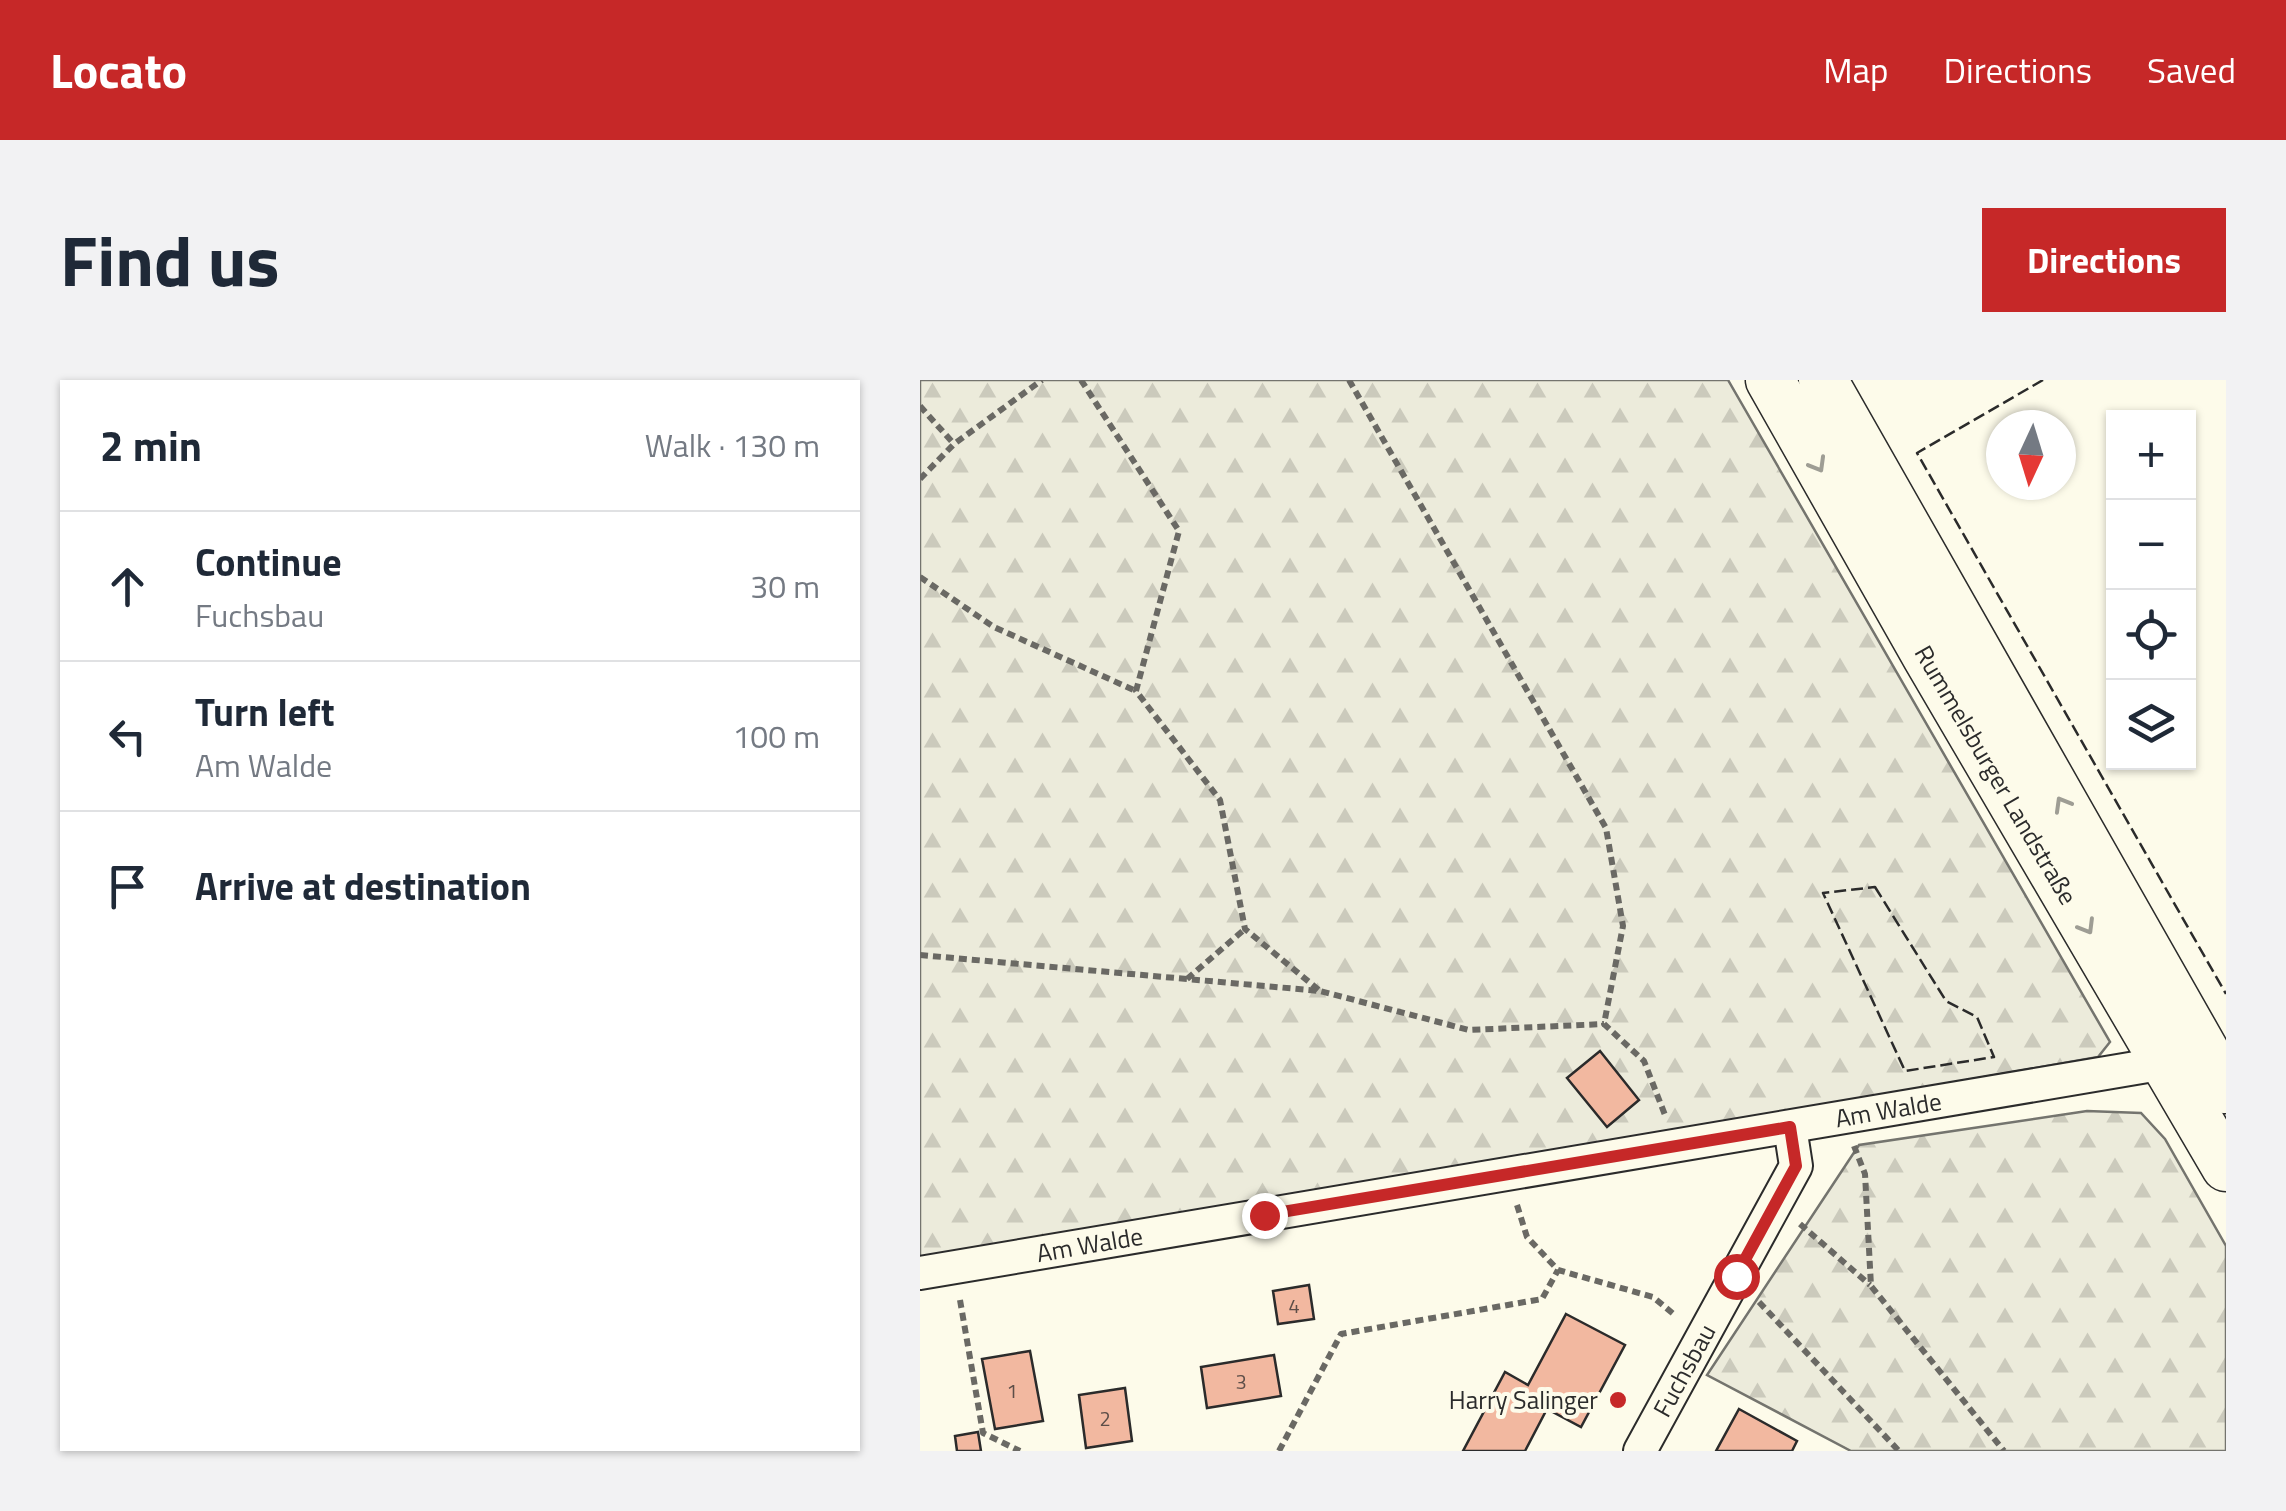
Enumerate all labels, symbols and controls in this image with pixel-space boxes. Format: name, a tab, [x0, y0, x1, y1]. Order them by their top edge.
text: Locato	[50, 34, 187, 107]
text: Map	[1823, 43, 1889, 97]
text: Directions	[1944, 43, 2092, 97]
text: Saved	[2147, 43, 2236, 97]
text: Find us	[60, 207, 280, 313]
button: Directions	[1982, 208, 2226, 312]
north arrow	[1986, 410, 2076, 500]
map controls	[2106, 410, 2196, 770]
button: +	[2106, 410, 2196, 500]
text: 2 min	[100, 413, 202, 477]
text: Walk · 130 m	[645, 421, 820, 469]
one-way arrow	[1805, 454, 1825, 472]
button: −	[2106, 500, 2196, 590]
text: Continue	[195, 533, 342, 591]
icon: ahead	[100, 559, 155, 614]
text: 30 m	[750, 562, 820, 610]
button: locate	[2106, 590, 2196, 680]
text: Fuchsbau	[195, 591, 324, 639]
street label: Rummelsburger Landstraße	[1905, 638, 2087, 912]
button: layers	[2106, 680, 2196, 770]
text: Turn left	[195, 683, 335, 741]
icon: left	[100, 709, 155, 764]
text: 100 m	[732, 712, 820, 760]
text: Am Walde	[195, 741, 332, 789]
one-way arrow	[2055, 797, 2075, 815]
text: Arrive at destination	[195, 857, 531, 915]
icon: arrive	[100, 859, 155, 914]
one-way arrow	[2075, 916, 2094, 934]
street label: Am Walde	[1832, 1082, 1944, 1137]
route end	[1242, 1193, 1288, 1239]
street label: Am Walde	[1034, 1217, 1146, 1272]
route start	[1714, 1254, 1760, 1300]
house number: 4	[1288, 1290, 1300, 1321]
street label: Fuchsbau	[1643, 1317, 1725, 1424]
house number: 3	[1235, 1366, 1247, 1397]
house number: 1	[1006, 1375, 1018, 1406]
place label: Harry Salinger	[1449, 1381, 1598, 1419]
marker: Harry Salinger	[1607, 1389, 1629, 1411]
house number: 2	[1099, 1403, 1111, 1434]

